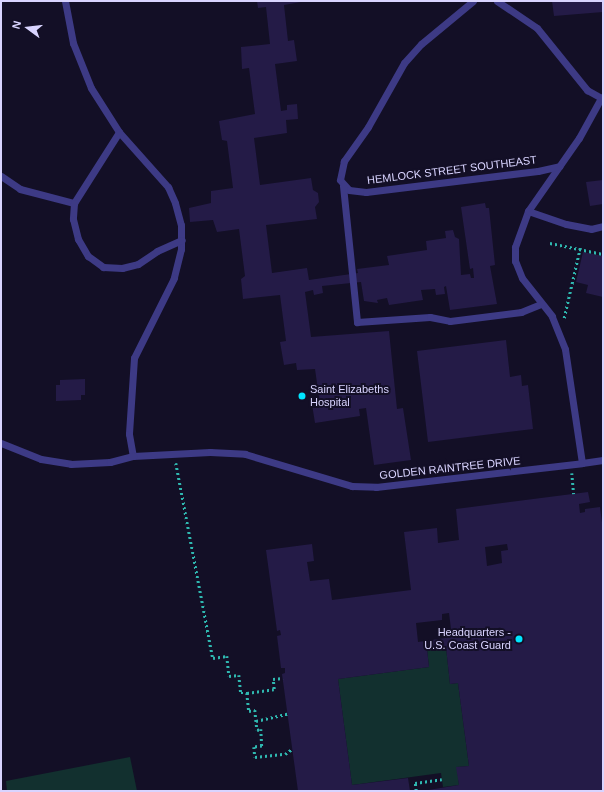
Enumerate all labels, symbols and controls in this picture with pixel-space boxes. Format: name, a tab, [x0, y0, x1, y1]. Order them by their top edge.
north arrow	[8, 8, 48, 48]
text: N	[10, 20, 23, 30]
street label: HEMLOCK STREET SOUTHEAST	[366, 153, 538, 187]
place label: Saint Elizabeths Hospital	[310, 383, 389, 409]
marker: Saint Elizabeths Hospital	[297, 391, 307, 401]
street label: GOLDEN RAINTREE DRIVE	[379, 454, 521, 482]
place label: Headquarters - U.S. Coast Guard	[424, 626, 511, 652]
marker: Headquarters - U.S. Coast Guard	[514, 634, 524, 644]

